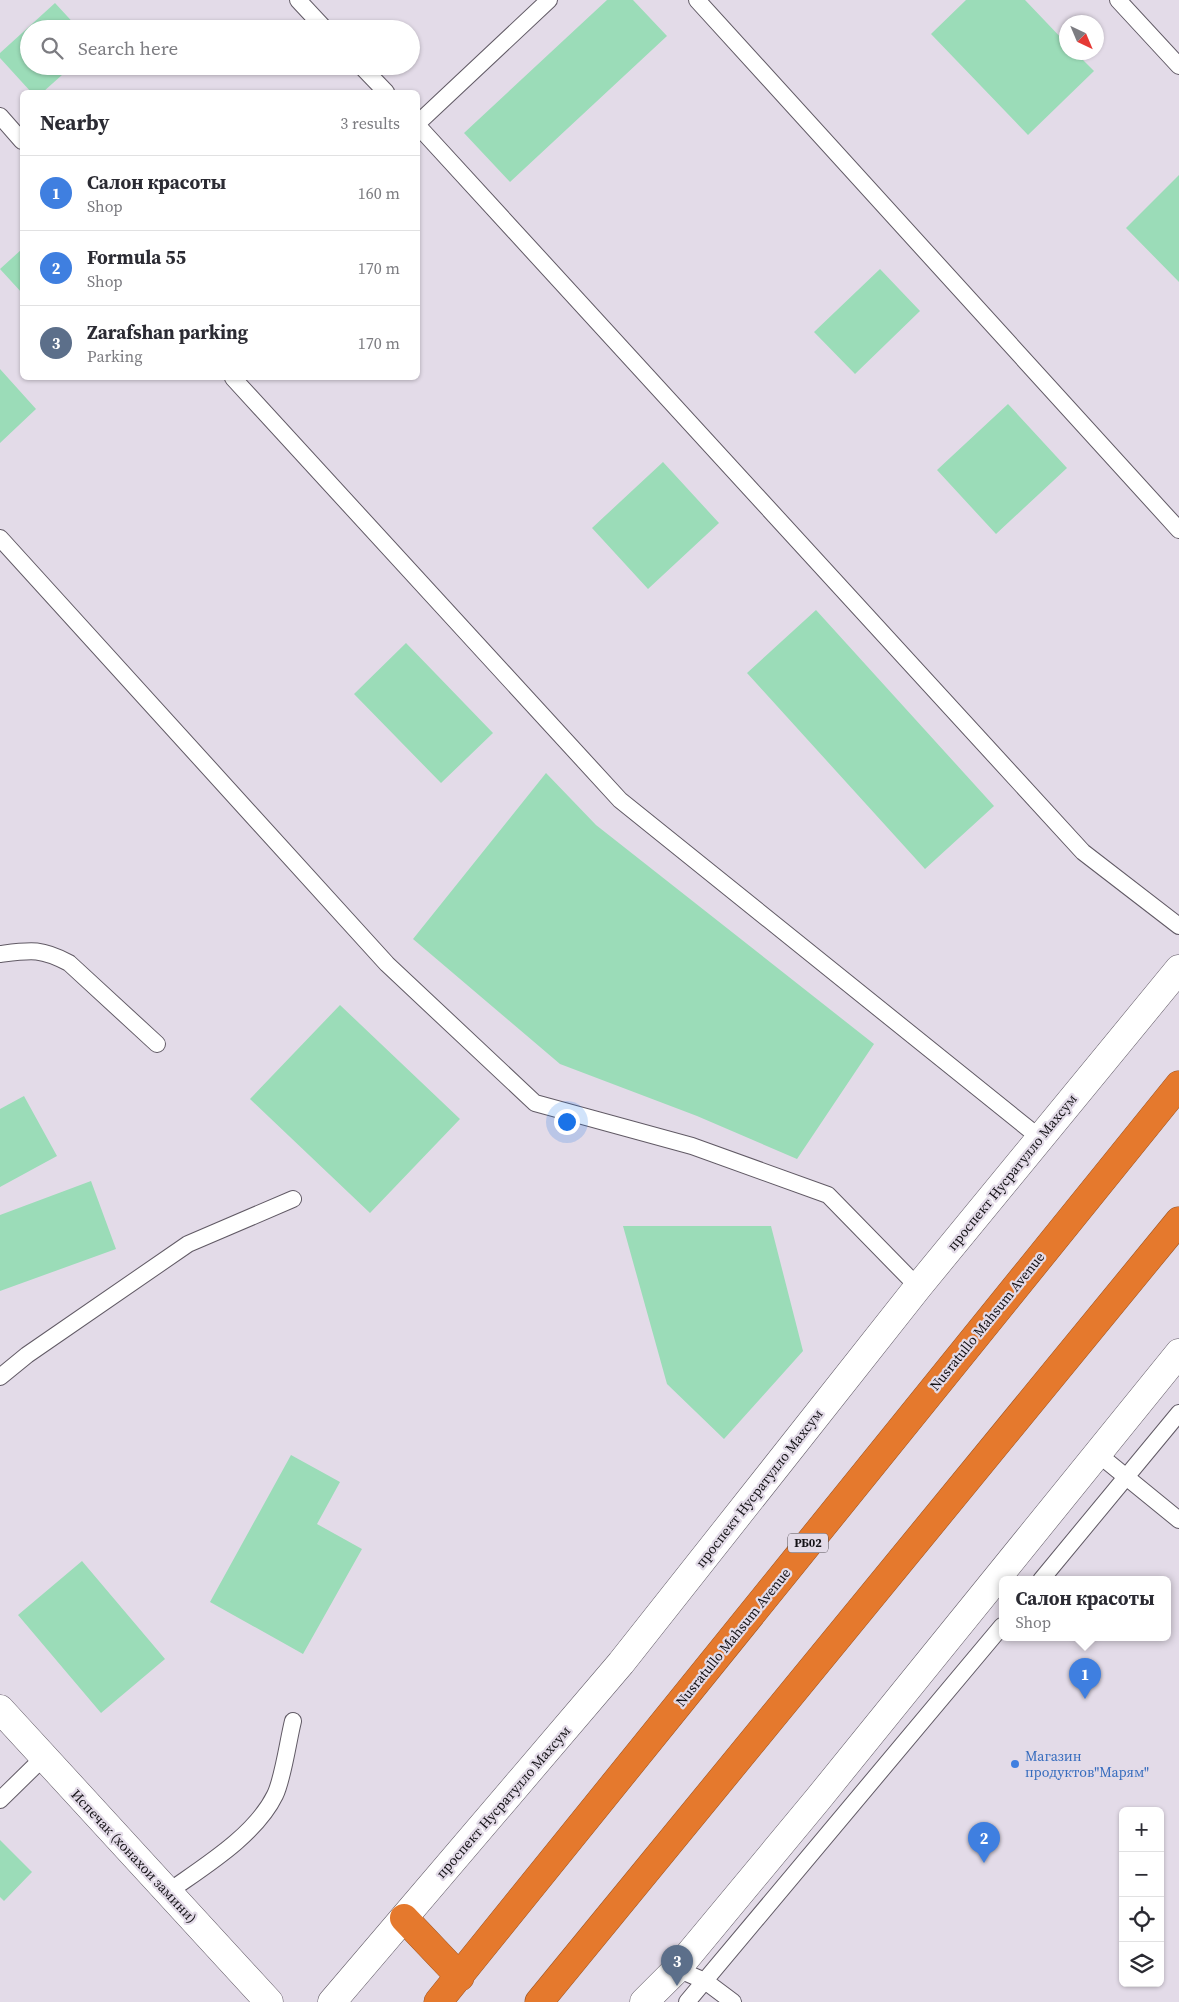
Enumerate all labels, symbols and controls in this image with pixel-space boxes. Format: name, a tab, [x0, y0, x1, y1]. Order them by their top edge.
north arrow	[1059, 15, 1104, 60]
search box	[20, 20, 420, 75]
icon: search	[38, 34, 66, 62]
text: Search here	[78, 35, 178, 61]
text: Nearby	[40, 108, 110, 137]
text: 3 results	[340, 112, 400, 134]
text: Салон красоты	[87, 169, 226, 195]
text: 1	[52, 182, 60, 204]
text: 160 m	[358, 182, 400, 204]
text: Shop	[87, 195, 123, 217]
text: Formula 55	[87, 244, 186, 270]
text: 2	[52, 257, 60, 279]
text: 170 m	[358, 257, 400, 279]
text: Shop	[87, 270, 123, 292]
text: Zarafshan parking	[87, 319, 248, 345]
text: 3	[52, 332, 60, 354]
text: 170 m	[358, 332, 400, 354]
text: Parking	[87, 345, 143, 367]
street label: проспект Нусратулло Махсум	[942, 1089, 1082, 1255]
your location	[554, 1109, 580, 1135]
street label: Nusratullo Mahsum Avenue	[925, 1247, 1049, 1395]
street label: проспект Нусратулло Махсум	[691, 1405, 827, 1571]
road number: РБ02	[788, 1534, 828, 1552]
street label: Nusratullo Mahsum Avenue	[671, 1563, 795, 1711]
popup	[999, 1576, 1171, 1641]
text: Салон красоты	[1015, 1585, 1155, 1611]
text: Shop	[1015, 1611, 1051, 1633]
pin: 1	[1069, 1658, 1101, 1699]
street label: проспект Нусратулло Махсум	[431, 1721, 575, 1883]
place label: Магазин продуктов"Марям"	[1025, 1746, 1149, 1782]
marker: Магазин продуктов"Марям"	[1009, 1758, 1021, 1770]
street label: Испечак (хонахои замини)	[67, 1785, 201, 1927]
map controls	[1119, 1807, 1164, 1987]
button: +	[1119, 1807, 1164, 1852]
pin: 2	[968, 1822, 1000, 1863]
button: −	[1119, 1852, 1164, 1897]
button: locate	[1119, 1897, 1164, 1942]
button: layers	[1119, 1942, 1164, 1987]
pin: 3	[661, 1945, 693, 1986]

